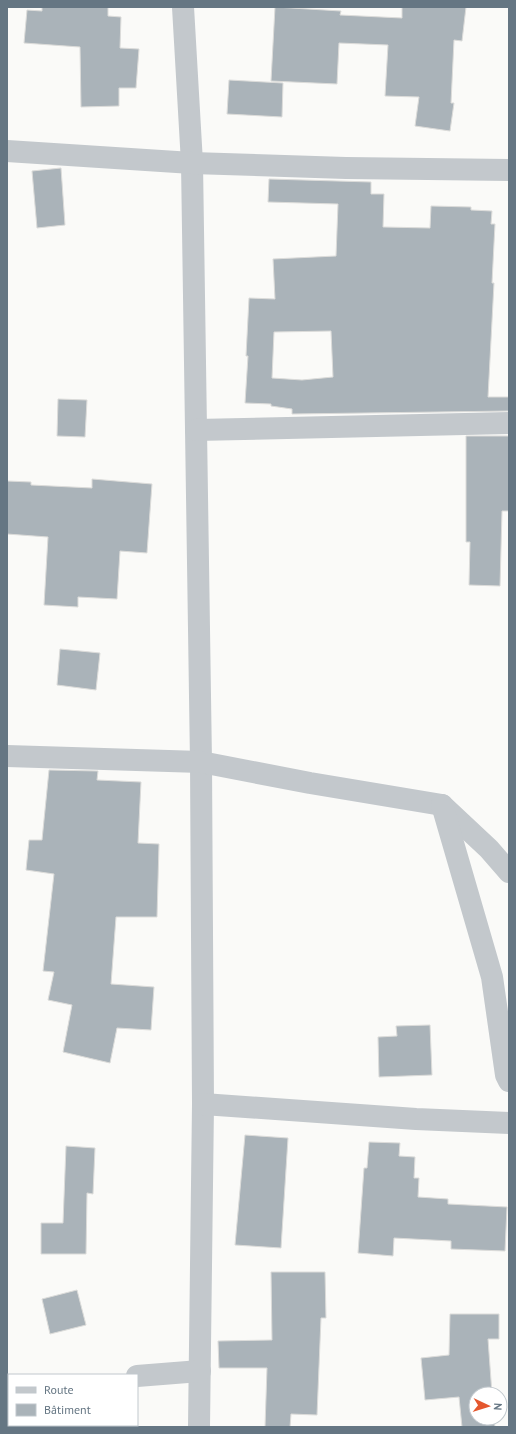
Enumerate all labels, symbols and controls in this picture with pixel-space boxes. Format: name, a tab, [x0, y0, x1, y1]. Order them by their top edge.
legend	[8, 1374, 138, 1426]
text: Route	[44, 1382, 74, 1397]
north arrow	[468, 1386, 508, 1426]
text: Bâtiment	[44, 1402, 91, 1417]
text: N	[491, 1403, 505, 1411]

